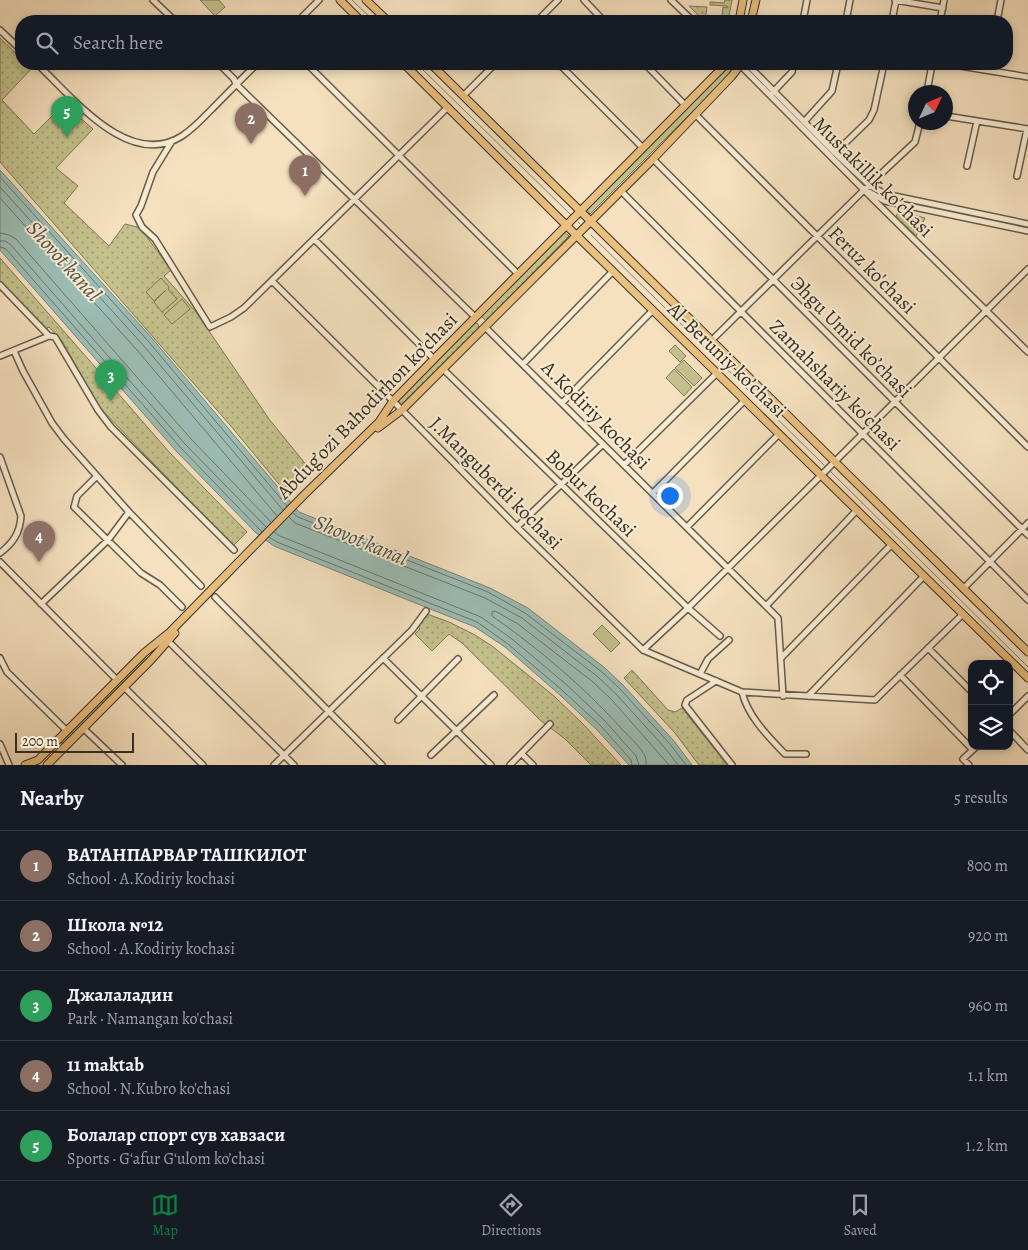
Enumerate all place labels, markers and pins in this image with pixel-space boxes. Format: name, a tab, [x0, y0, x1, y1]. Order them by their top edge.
pin: 5	[51, 96, 83, 137]
pin: 2	[235, 103, 267, 144]
pin: 1	[289, 155, 321, 196]
pin: 3	[95, 360, 127, 401]
pin: 4	[23, 521, 55, 562]

